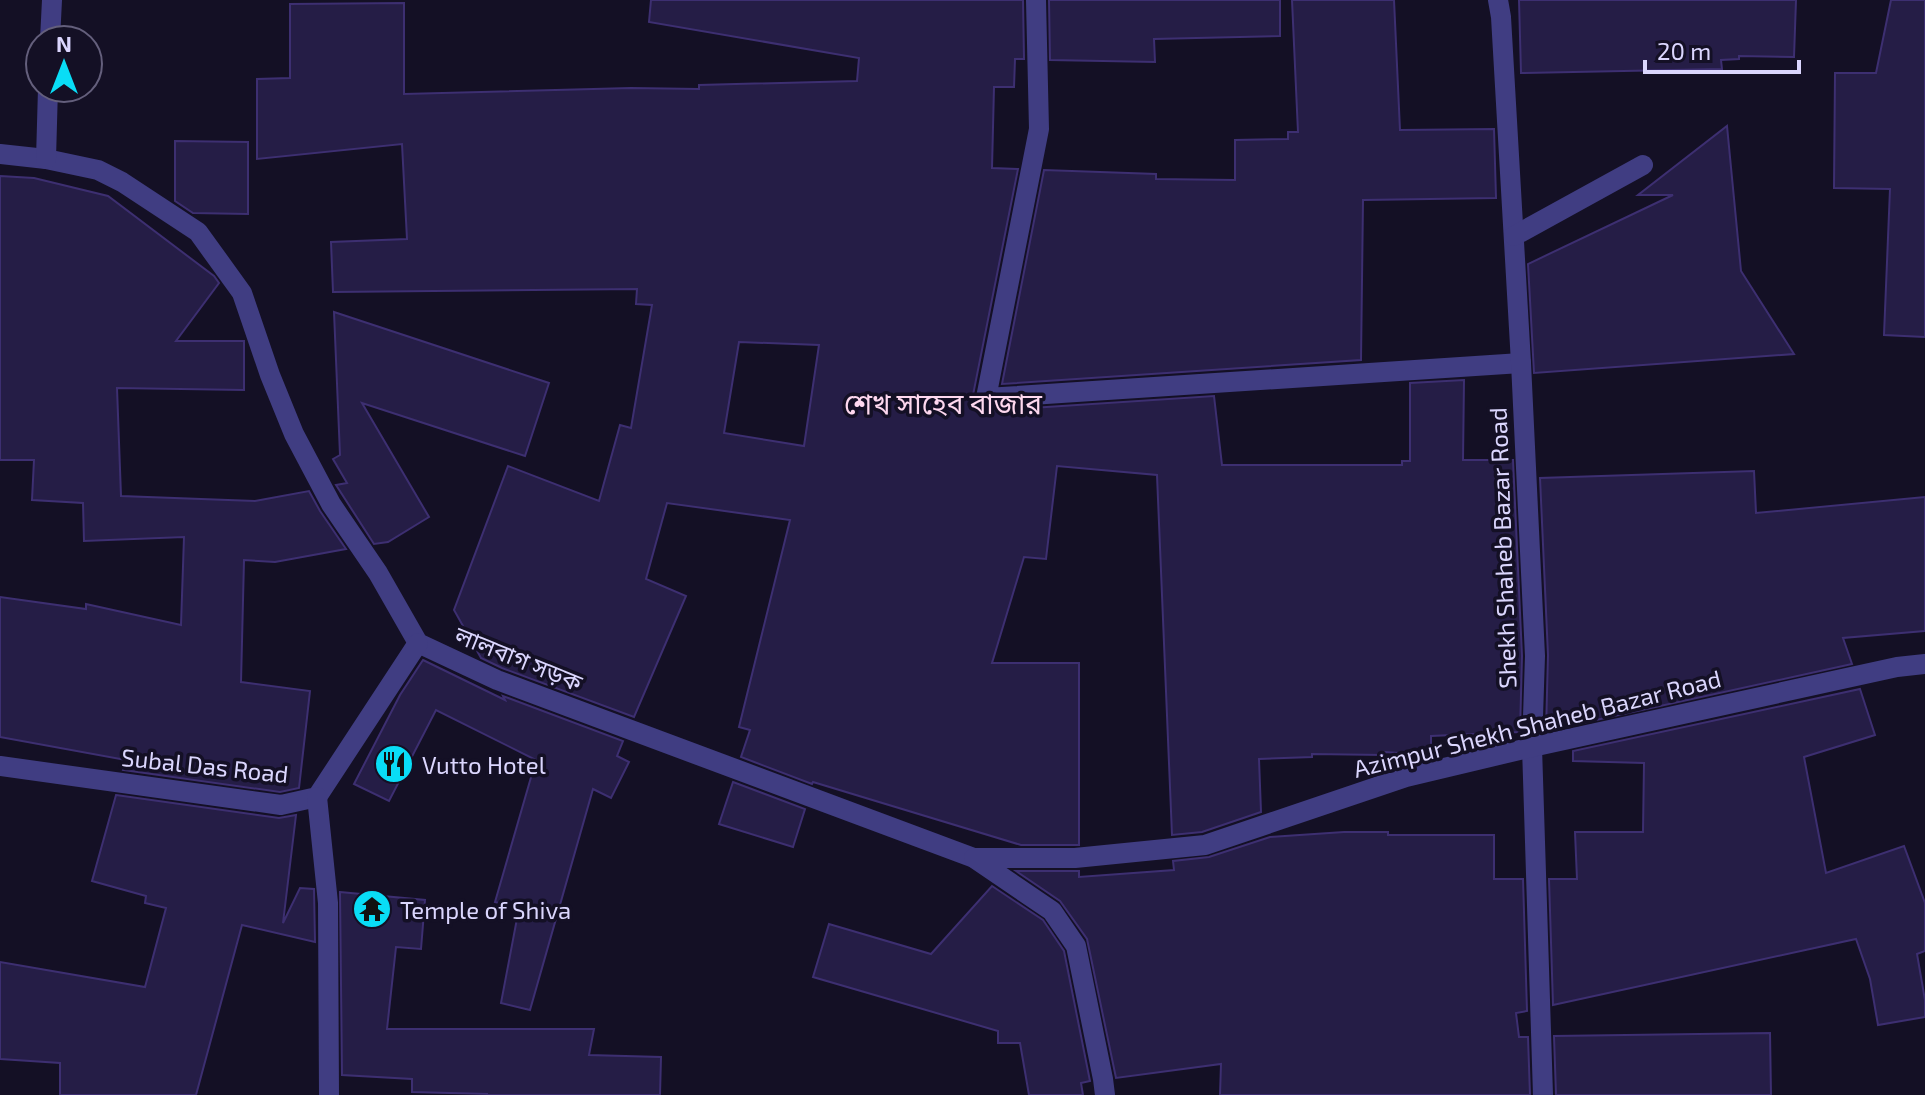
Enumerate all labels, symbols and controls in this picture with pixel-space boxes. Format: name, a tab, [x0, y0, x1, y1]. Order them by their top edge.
north arrow	[24, 24, 104, 104]
scale bar	[1645, 24, 1799, 74]
text: N	[56, 30, 72, 56]
text: 20 m	[1657, 36, 1711, 65]
district label: শেখ সাহেব বাজার	[844, 386, 1042, 420]
street label: Shekh Shaheb Bazar Road	[1483, 407, 1521, 689]
street label: লালবাগ সড়ক	[450, 619, 587, 697]
street label: Azimpur Shekh Shaheb Bazar Road	[1350, 663, 1724, 783]
street label: Subal Das Road	[120, 742, 290, 788]
restaurant icon: Vutto Hotel	[373, 743, 415, 785]
place label: Vutto Hotel	[422, 750, 546, 779]
temple icon: Temple of Shiva	[351, 888, 393, 930]
place label: Temple of Shiva	[400, 895, 571, 924]

